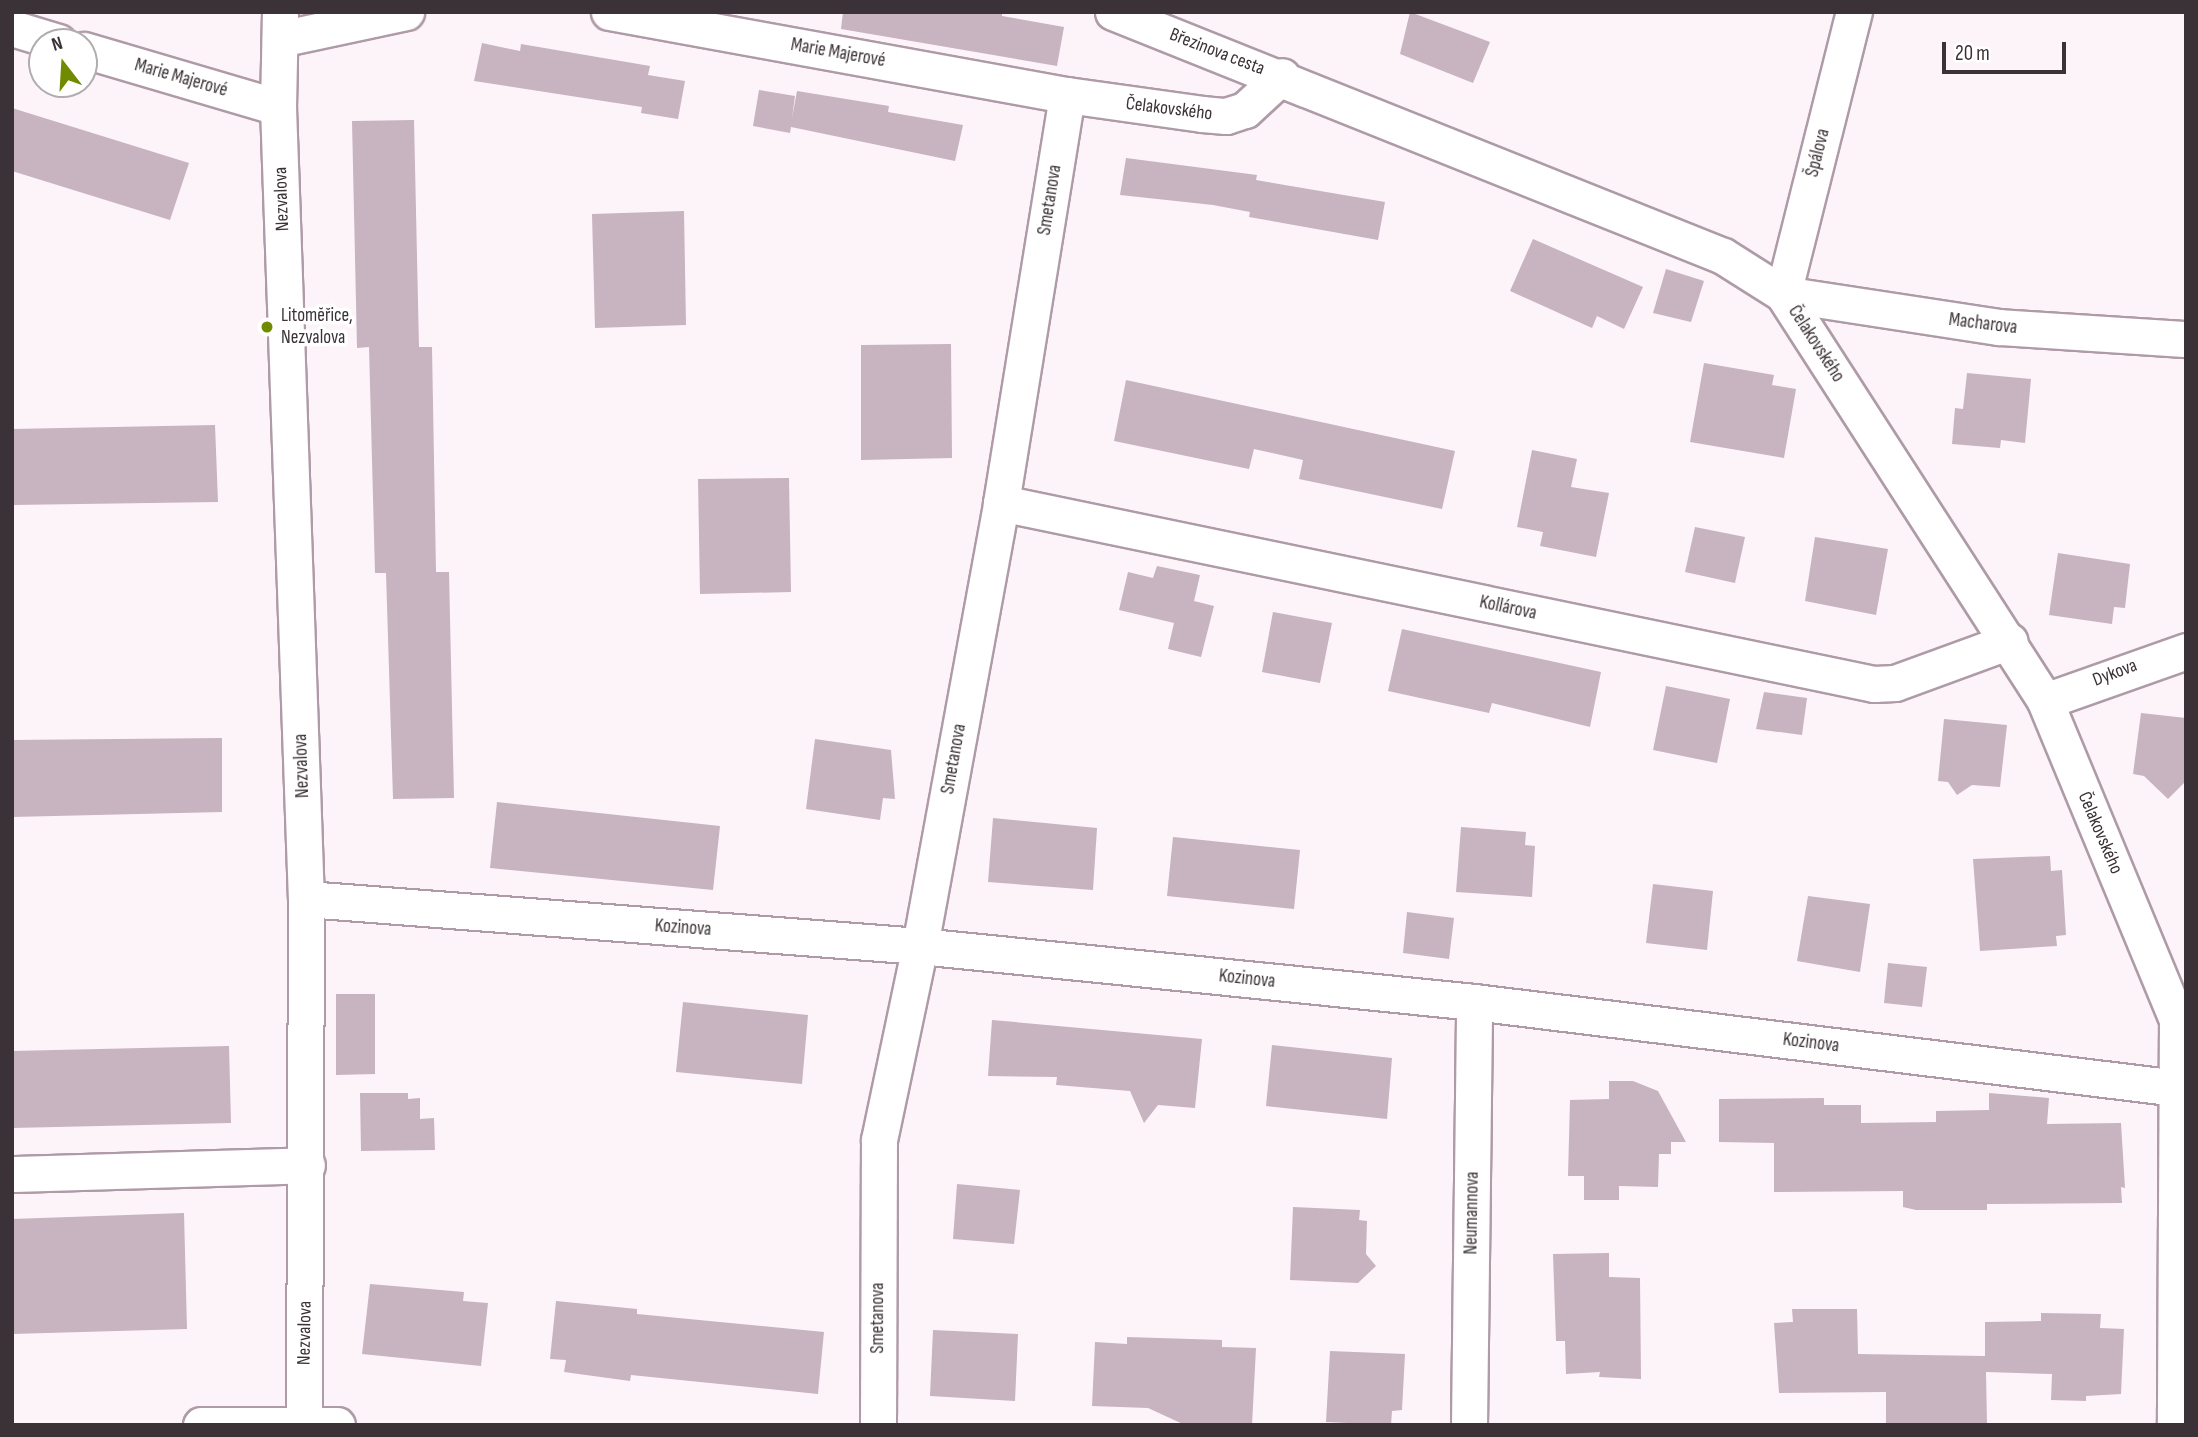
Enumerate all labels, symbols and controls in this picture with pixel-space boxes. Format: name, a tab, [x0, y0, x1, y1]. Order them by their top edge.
street label: Březinova cesta	[1166, 23, 1268, 81]
north arrow	[28, 28, 98, 98]
scale bar	[1946, 28, 2070, 72]
text: N	[49, 32, 66, 57]
street label: Marie Majerové	[789, 33, 887, 73]
text: 20 m	[1955, 41, 1990, 66]
street label: Marie Majerové	[132, 54, 230, 102]
street label: Čelakovského	[1124, 92, 1214, 126]
street label: Špálova	[1801, 126, 1835, 180]
street label: Smetanova	[1033, 163, 1067, 237]
street label: Nezvalova	[269, 166, 295, 232]
street label: Čelakovského	[1783, 301, 1849, 387]
place label: Litoměřice, Nezvalova	[281, 305, 353, 349]
street label: Macharova	[1947, 308, 2019, 340]
marker: Litoměřice, Nezvalova	[259, 319, 275, 335]
street label: Kollárova	[1477, 591, 1539, 625]
street label: Dykova	[2090, 654, 2140, 692]
street label: Smetanova	[937, 722, 971, 796]
street label: Nezvalova	[289, 733, 315, 799]
street label: Čelakovského	[2073, 789, 2127, 877]
street label: Kozinova	[654, 915, 712, 941]
street label: Kozinova	[1218, 965, 1276, 993]
street label: Kozinova	[1782, 1028, 1840, 1058]
street label: Neumannova	[1460, 1171, 1484, 1255]
street label: Smetanova	[867, 1282, 889, 1354]
street label: Nezvalova	[293, 1301, 317, 1365]

